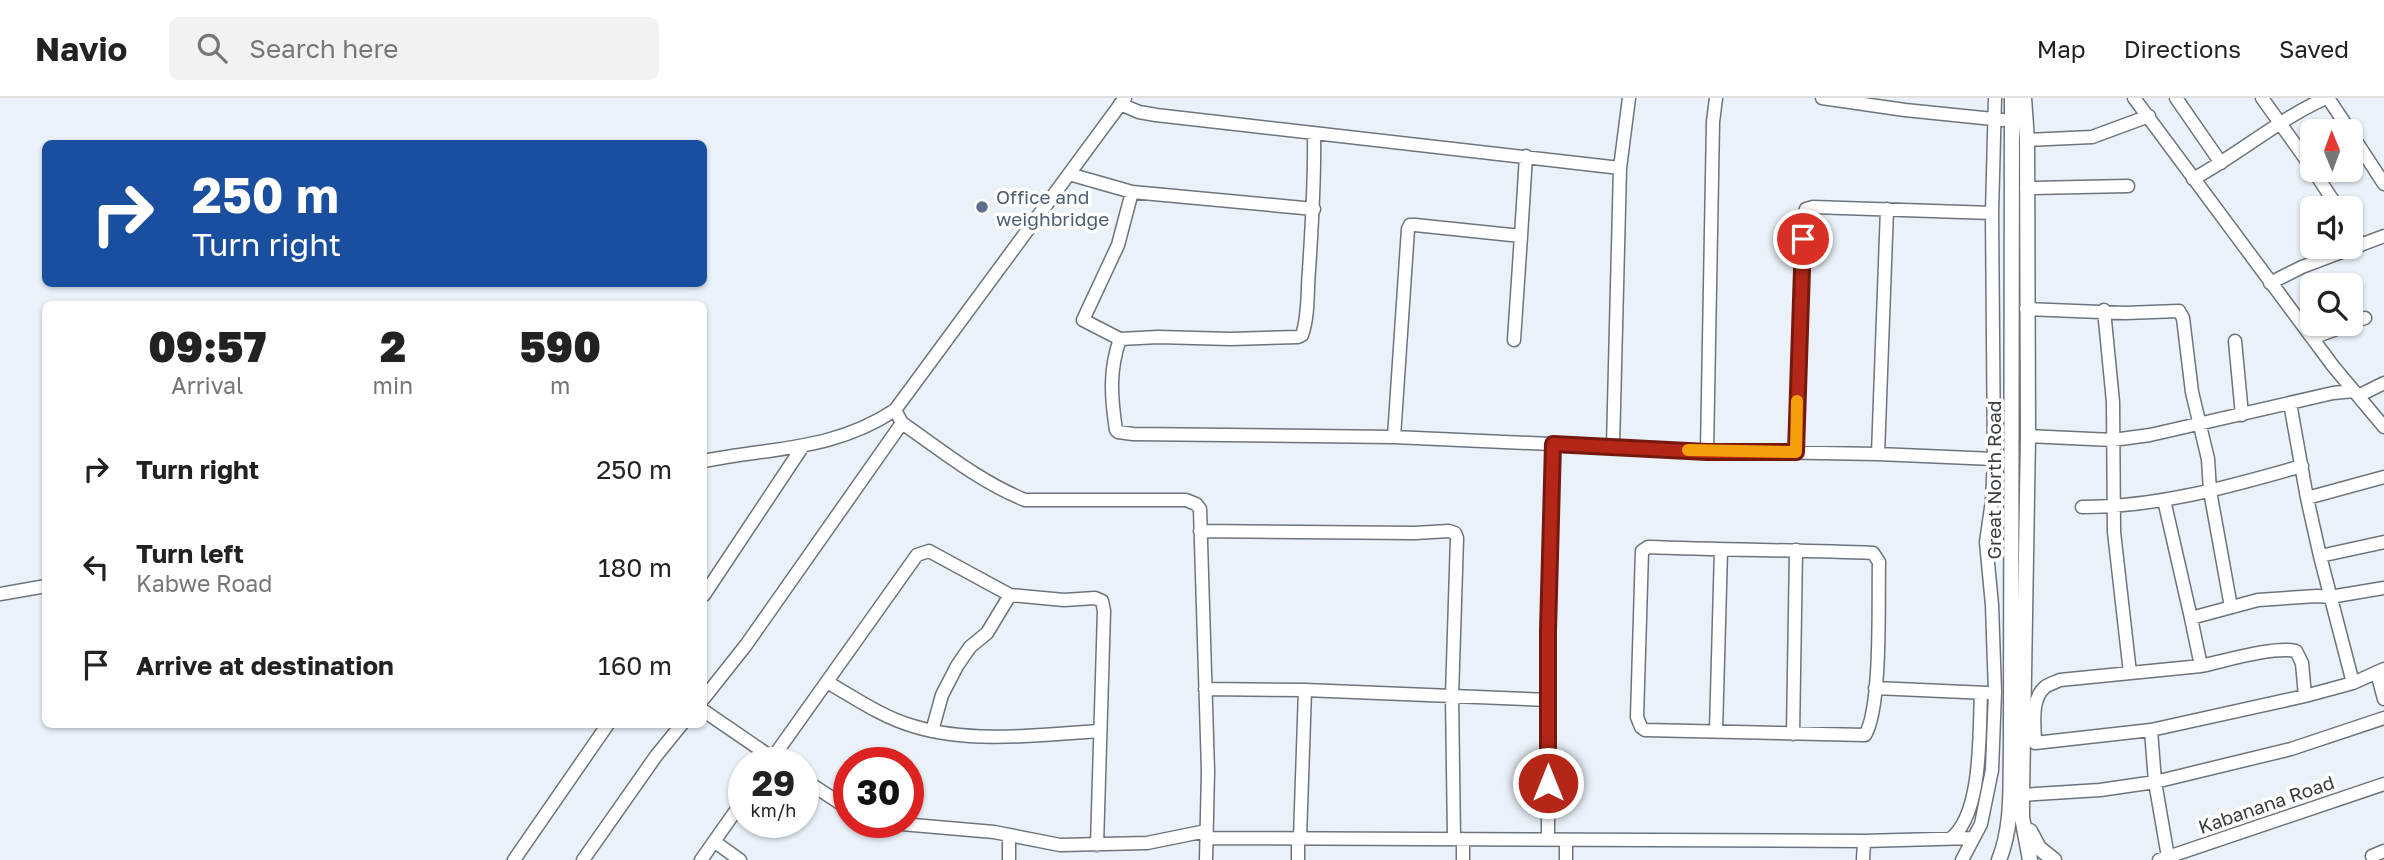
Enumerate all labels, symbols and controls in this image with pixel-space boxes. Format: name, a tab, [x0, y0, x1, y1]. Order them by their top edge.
search box	[169, 17, 659, 80]
text: Navio	[35, 29, 127, 68]
icon: search	[193, 29, 231, 67]
text: Search here	[249, 33, 398, 64]
text: Map	[2037, 34, 2086, 63]
text: Directions	[2124, 34, 2241, 63]
text: Saved	[2279, 34, 2349, 63]
north arrow	[2300, 119, 2362, 182]
map controls	[2300, 119, 2363, 336]
text: 250 m	[192, 165, 339, 224]
icon: right	[77, 168, 168, 259]
place label: Office and weighbridge	[996, 185, 1109, 230]
button: sound	[2300, 196, 2363, 259]
marker: Office and weighbridge	[974, 199, 990, 215]
pin	[1773, 209, 1833, 269]
icon: arrive	[1784, 220, 1822, 258]
text: Turn right	[192, 225, 341, 263]
button: search	[2300, 273, 2363, 336]
text: 09:57	[148, 321, 266, 371]
text: 2	[380, 321, 406, 371]
text: 590	[519, 321, 601, 371]
text: Arrival	[171, 371, 243, 399]
text: min	[373, 371, 413, 399]
text: m	[550, 371, 570, 399]
street label: Great North Road	[1982, 401, 2005, 559]
icon: right	[77, 450, 115, 488]
text: Turn right	[136, 454, 259, 485]
text: 250 m	[596, 454, 672, 485]
text: Turn left	[136, 538, 244, 569]
icon: left	[77, 548, 115, 586]
text: 180 m	[598, 552, 672, 583]
text: Kabwe Road	[136, 569, 272, 597]
icon: arrive	[77, 646, 115, 684]
text: Arrive at destination	[136, 650, 394, 681]
text: 160 m	[598, 650, 672, 681]
position arrow	[1511, 746, 1585, 820]
speed limit sign: 30	[833, 747, 924, 838]
text: 29	[752, 762, 795, 804]
street label: Kabanana Road	[2195, 770, 2337, 838]
text: km/h	[751, 799, 796, 821]

